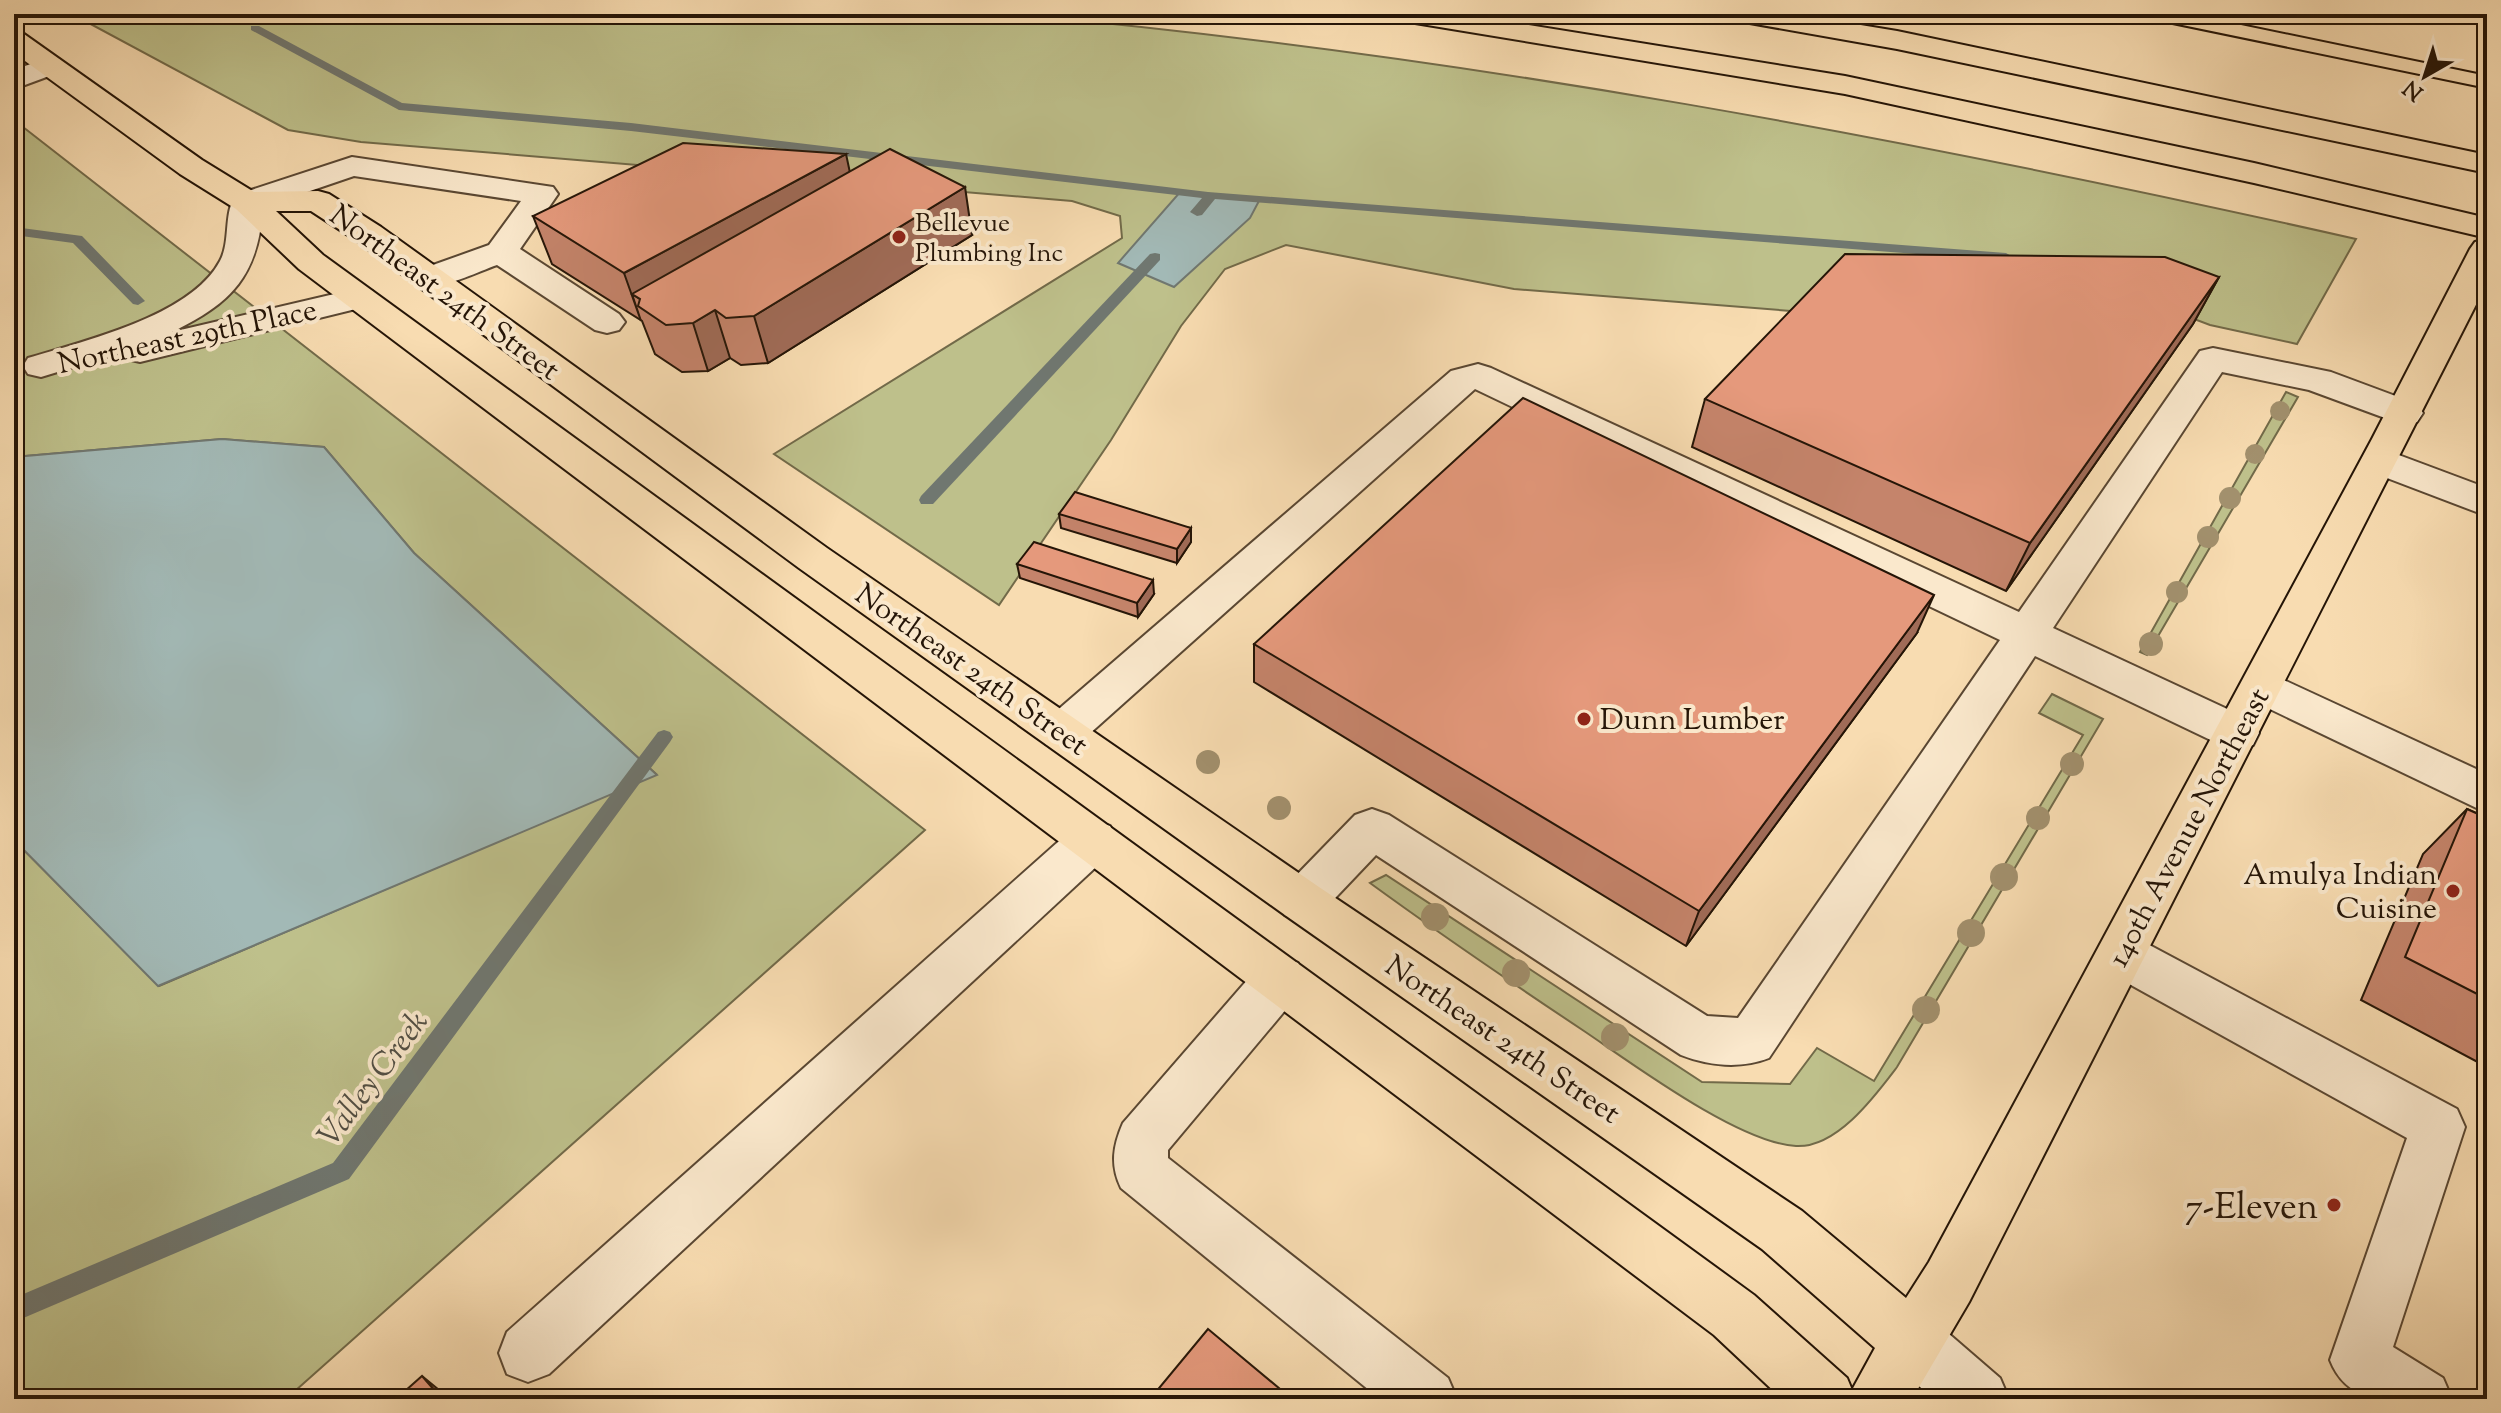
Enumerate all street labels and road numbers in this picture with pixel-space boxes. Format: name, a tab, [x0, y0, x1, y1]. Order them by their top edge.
street label: Northeast 24th Street	[319, 196, 568, 392]
street label: Northeast 29th Place	[54, 290, 321, 387]
street label: Northeast 24th Street	[845, 574, 1096, 768]
street label: 140th Avenue Northeast	[2098, 681, 2282, 975]
street label: Northeast 24th Street	[1375, 946, 1628, 1136]

